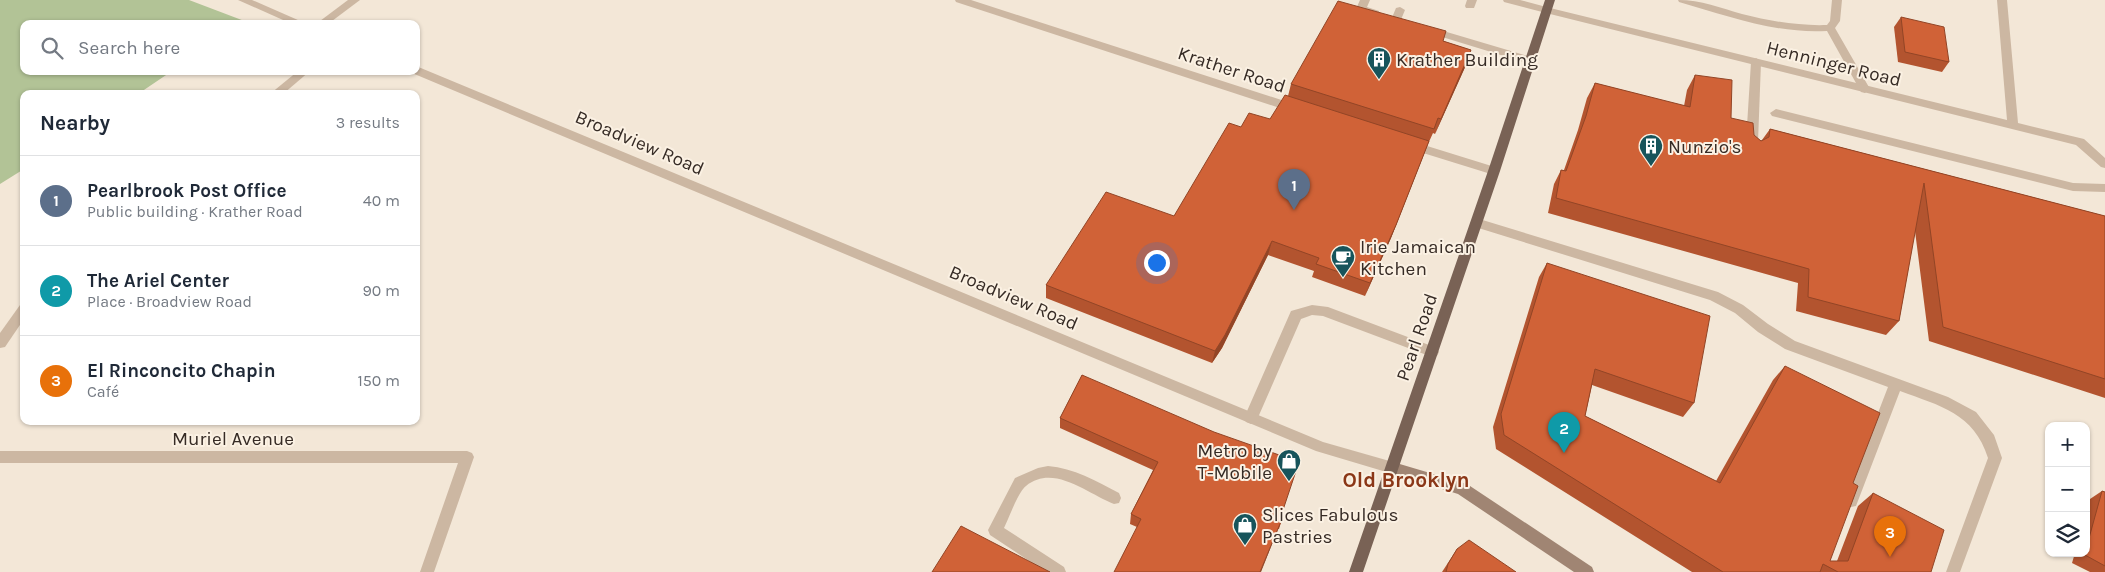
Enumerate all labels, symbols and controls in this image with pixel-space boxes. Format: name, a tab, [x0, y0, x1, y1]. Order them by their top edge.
search box	[20, 20, 420, 75]
icon: search	[38, 34, 66, 62]
text: Search here	[78, 37, 180, 59]
street label: Henninger Road	[1764, 37, 1903, 91]
street label: Krather Road	[1175, 42, 1289, 98]
building icon: Krather Building	[1366, 46, 1392, 80]
place label: Krather Building	[1396, 49, 1538, 71]
street label: Broadview Road	[572, 106, 707, 180]
text: Nearby	[40, 111, 110, 135]
text: 3 results	[336, 113, 400, 132]
building icon: Nunzio's	[1638, 133, 1664, 167]
place label: Nunzio's	[1668, 136, 1742, 158]
pin: 1	[1278, 169, 1310, 210]
text: Pearlbrook Post Office	[87, 180, 287, 202]
text: 1	[53, 191, 59, 210]
text: 40 m	[363, 191, 400, 210]
text: Public building · Krather Road	[87, 202, 303, 221]
place label: Irie Jamaican Kitchen	[1360, 236, 1476, 280]
cafe icon: Irie Jamaican Kitchen	[1330, 244, 1356, 278]
your location	[1144, 250, 1170, 276]
street label: Broadview Road	[946, 261, 1081, 335]
text: The Ariel Center	[87, 270, 229, 292]
text: 2	[51, 281, 61, 300]
text: 90 m	[362, 281, 400, 300]
street label: Pearl Road	[1392, 291, 1442, 384]
text: Place · Broadview Road	[87, 292, 252, 311]
text: El Rinconcito Chapin	[87, 360, 276, 382]
text: 3	[51, 371, 61, 390]
text: 150 m	[357, 371, 400, 390]
text: Café	[87, 382, 119, 401]
pin: 2	[1548, 412, 1580, 453]
map controls	[2045, 422, 2090, 557]
button: +	[2045, 422, 2090, 467]
street label: Muriel Avenue	[172, 428, 294, 450]
place label: Metro by T-Mobile	[1197, 440, 1272, 484]
shop icon: Metro by T-Mobile	[1276, 448, 1302, 482]
button: −	[2045, 467, 2090, 512]
district label: Old Brooklyn	[1342, 468, 1470, 492]
place label: Slices Fabulous Pastries	[1262, 504, 1398, 548]
shop icon: Slices Fabulous Pastries	[1232, 512, 1258, 546]
button: layers	[2045, 512, 2090, 557]
pin: 3	[1874, 516, 1906, 557]

